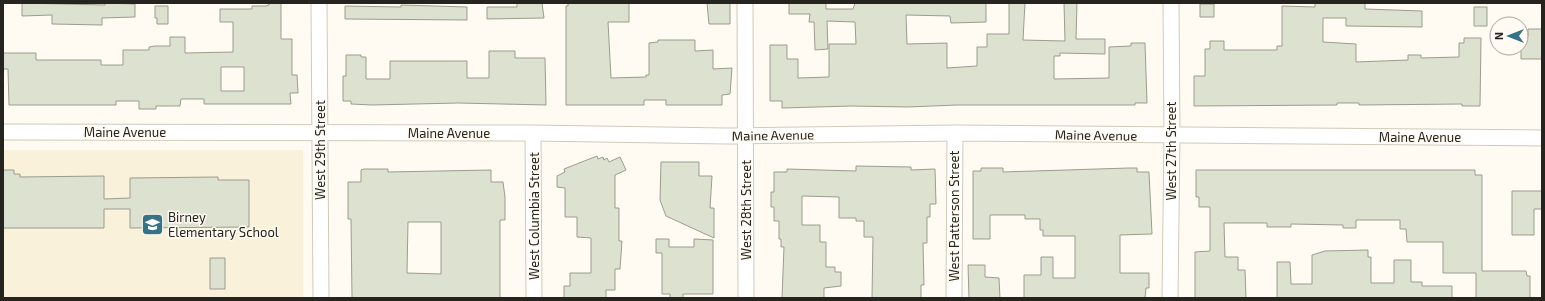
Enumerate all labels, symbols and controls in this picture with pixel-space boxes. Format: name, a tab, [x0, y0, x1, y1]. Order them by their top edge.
north arrow	[1489, 16, 1529, 56]
text: N	[1492, 32, 1505, 40]
street label: West 29th Street	[312, 100, 328, 200]
street label: West 27th Street	[1163, 101, 1179, 201]
street label: Maine Avenue	[84, 124, 166, 140]
street label: Maine Avenue	[408, 125, 490, 141]
street label: Maine Avenue	[732, 126, 814, 144]
street label: Maine Avenue	[1055, 126, 1137, 144]
street label: Maine Avenue	[1379, 129, 1461, 145]
street label: West Patterson Street	[946, 150, 962, 281]
street label: West Columbia Street	[526, 152, 542, 280]
street label: West 28th Street	[738, 160, 754, 260]
place label: Birney Elementary School	[168, 209, 279, 240]
school or university icon: Birney Elementary School	[140, 211, 166, 237]

